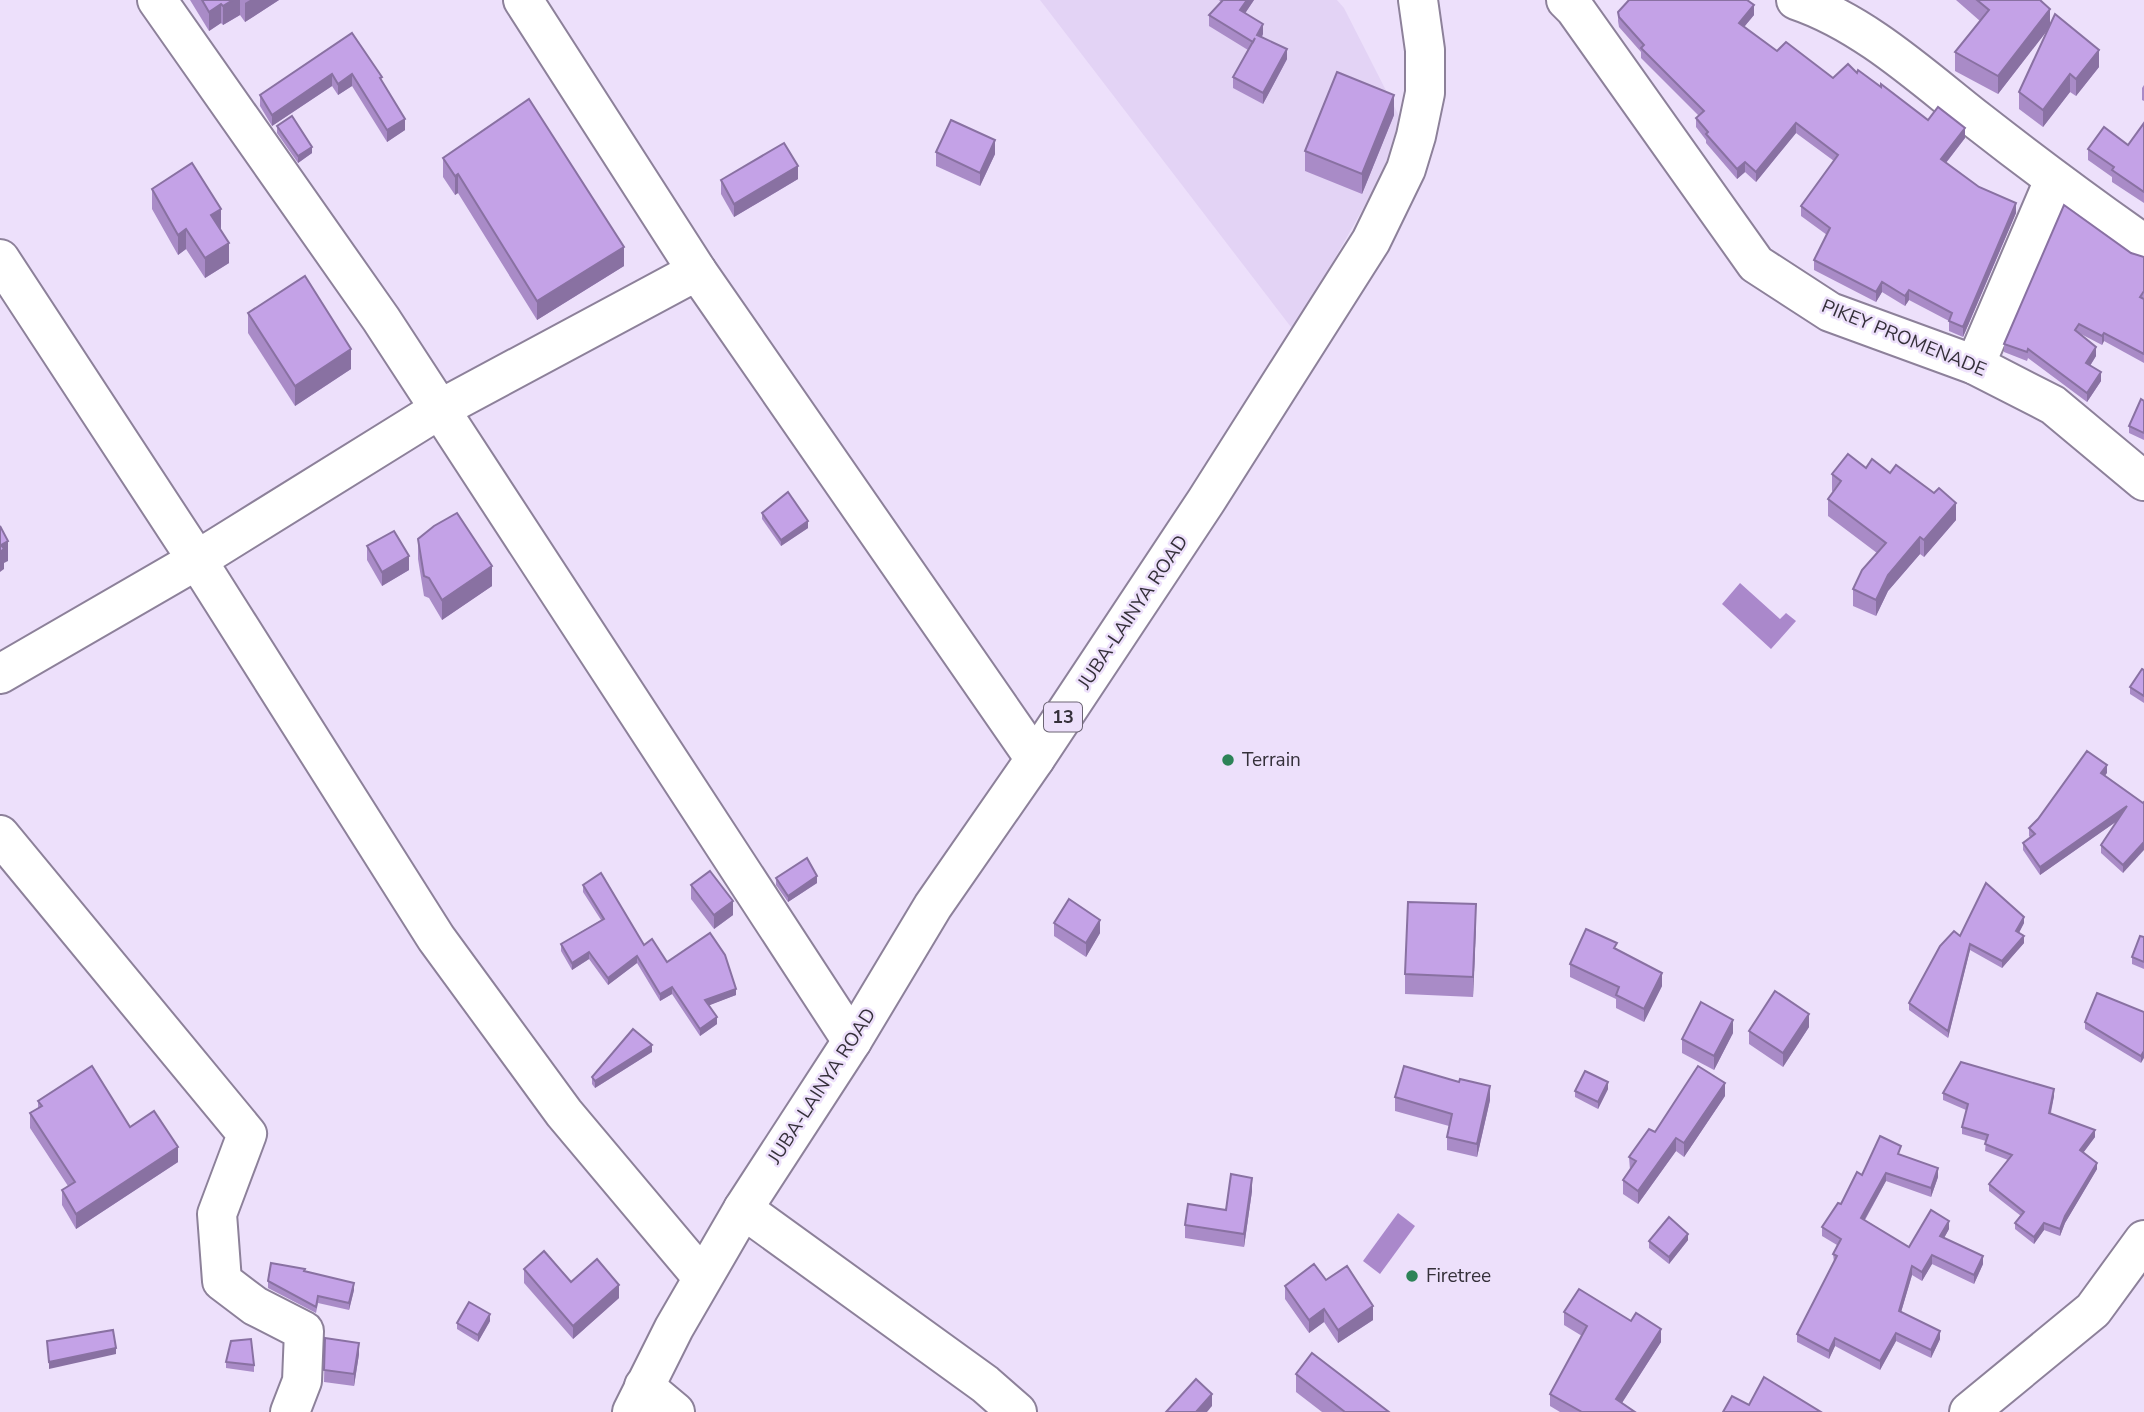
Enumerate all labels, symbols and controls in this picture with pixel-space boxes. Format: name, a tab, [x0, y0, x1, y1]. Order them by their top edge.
street label: PIKEY PROMENADE	[1818, 293, 1990, 383]
street label: JUBA-LAINYA ROAD	[1071, 530, 1194, 695]
road number: 13	[1044, 702, 1082, 732]
place label: Terrain	[1242, 747, 1301, 773]
marker: Terrain	[1220, 752, 1236, 768]
street label: JUBA-LAINYA ROAD	[761, 1003, 882, 1170]
place label: Firetree	[1426, 1263, 1491, 1289]
marker: Firetree	[1404, 1268, 1420, 1284]

